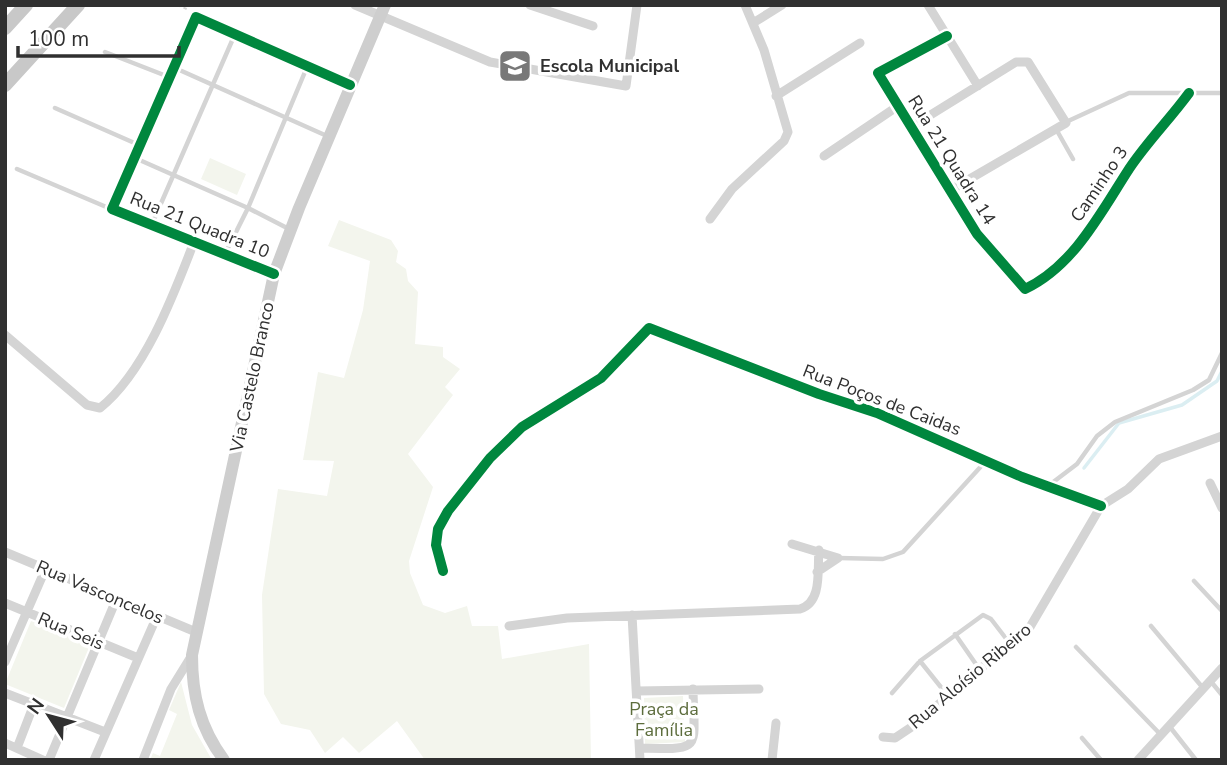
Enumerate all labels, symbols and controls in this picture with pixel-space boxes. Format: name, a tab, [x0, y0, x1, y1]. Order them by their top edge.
scale bar	[18, 14, 178, 58]
text: 100 m	[28, 25, 89, 53]
school or university icon: Escola Municipal	[496, 47, 534, 85]
place label: Escola Municipal	[540, 54, 679, 78]
street label: Rua 21 Quadra 14	[902, 91, 1002, 230]
street label: Caminho 3	[1065, 141, 1133, 227]
street label: Rua 21 Quadra 10	[127, 186, 273, 264]
street label: Via Castelo Branco	[224, 300, 280, 455]
street label: Rua Poços de Caidas	[799, 359, 965, 441]
street label: Rua Vasconcelos	[33, 554, 167, 630]
street label: Rua Seis	[34, 606, 108, 656]
street label: Rua Aloísio Ribeiro	[904, 618, 1036, 734]
north arrow	[14, 681, 84, 751]
text: N	[21, 693, 51, 720]
park label: Praça da Família	[629, 697, 699, 742]

